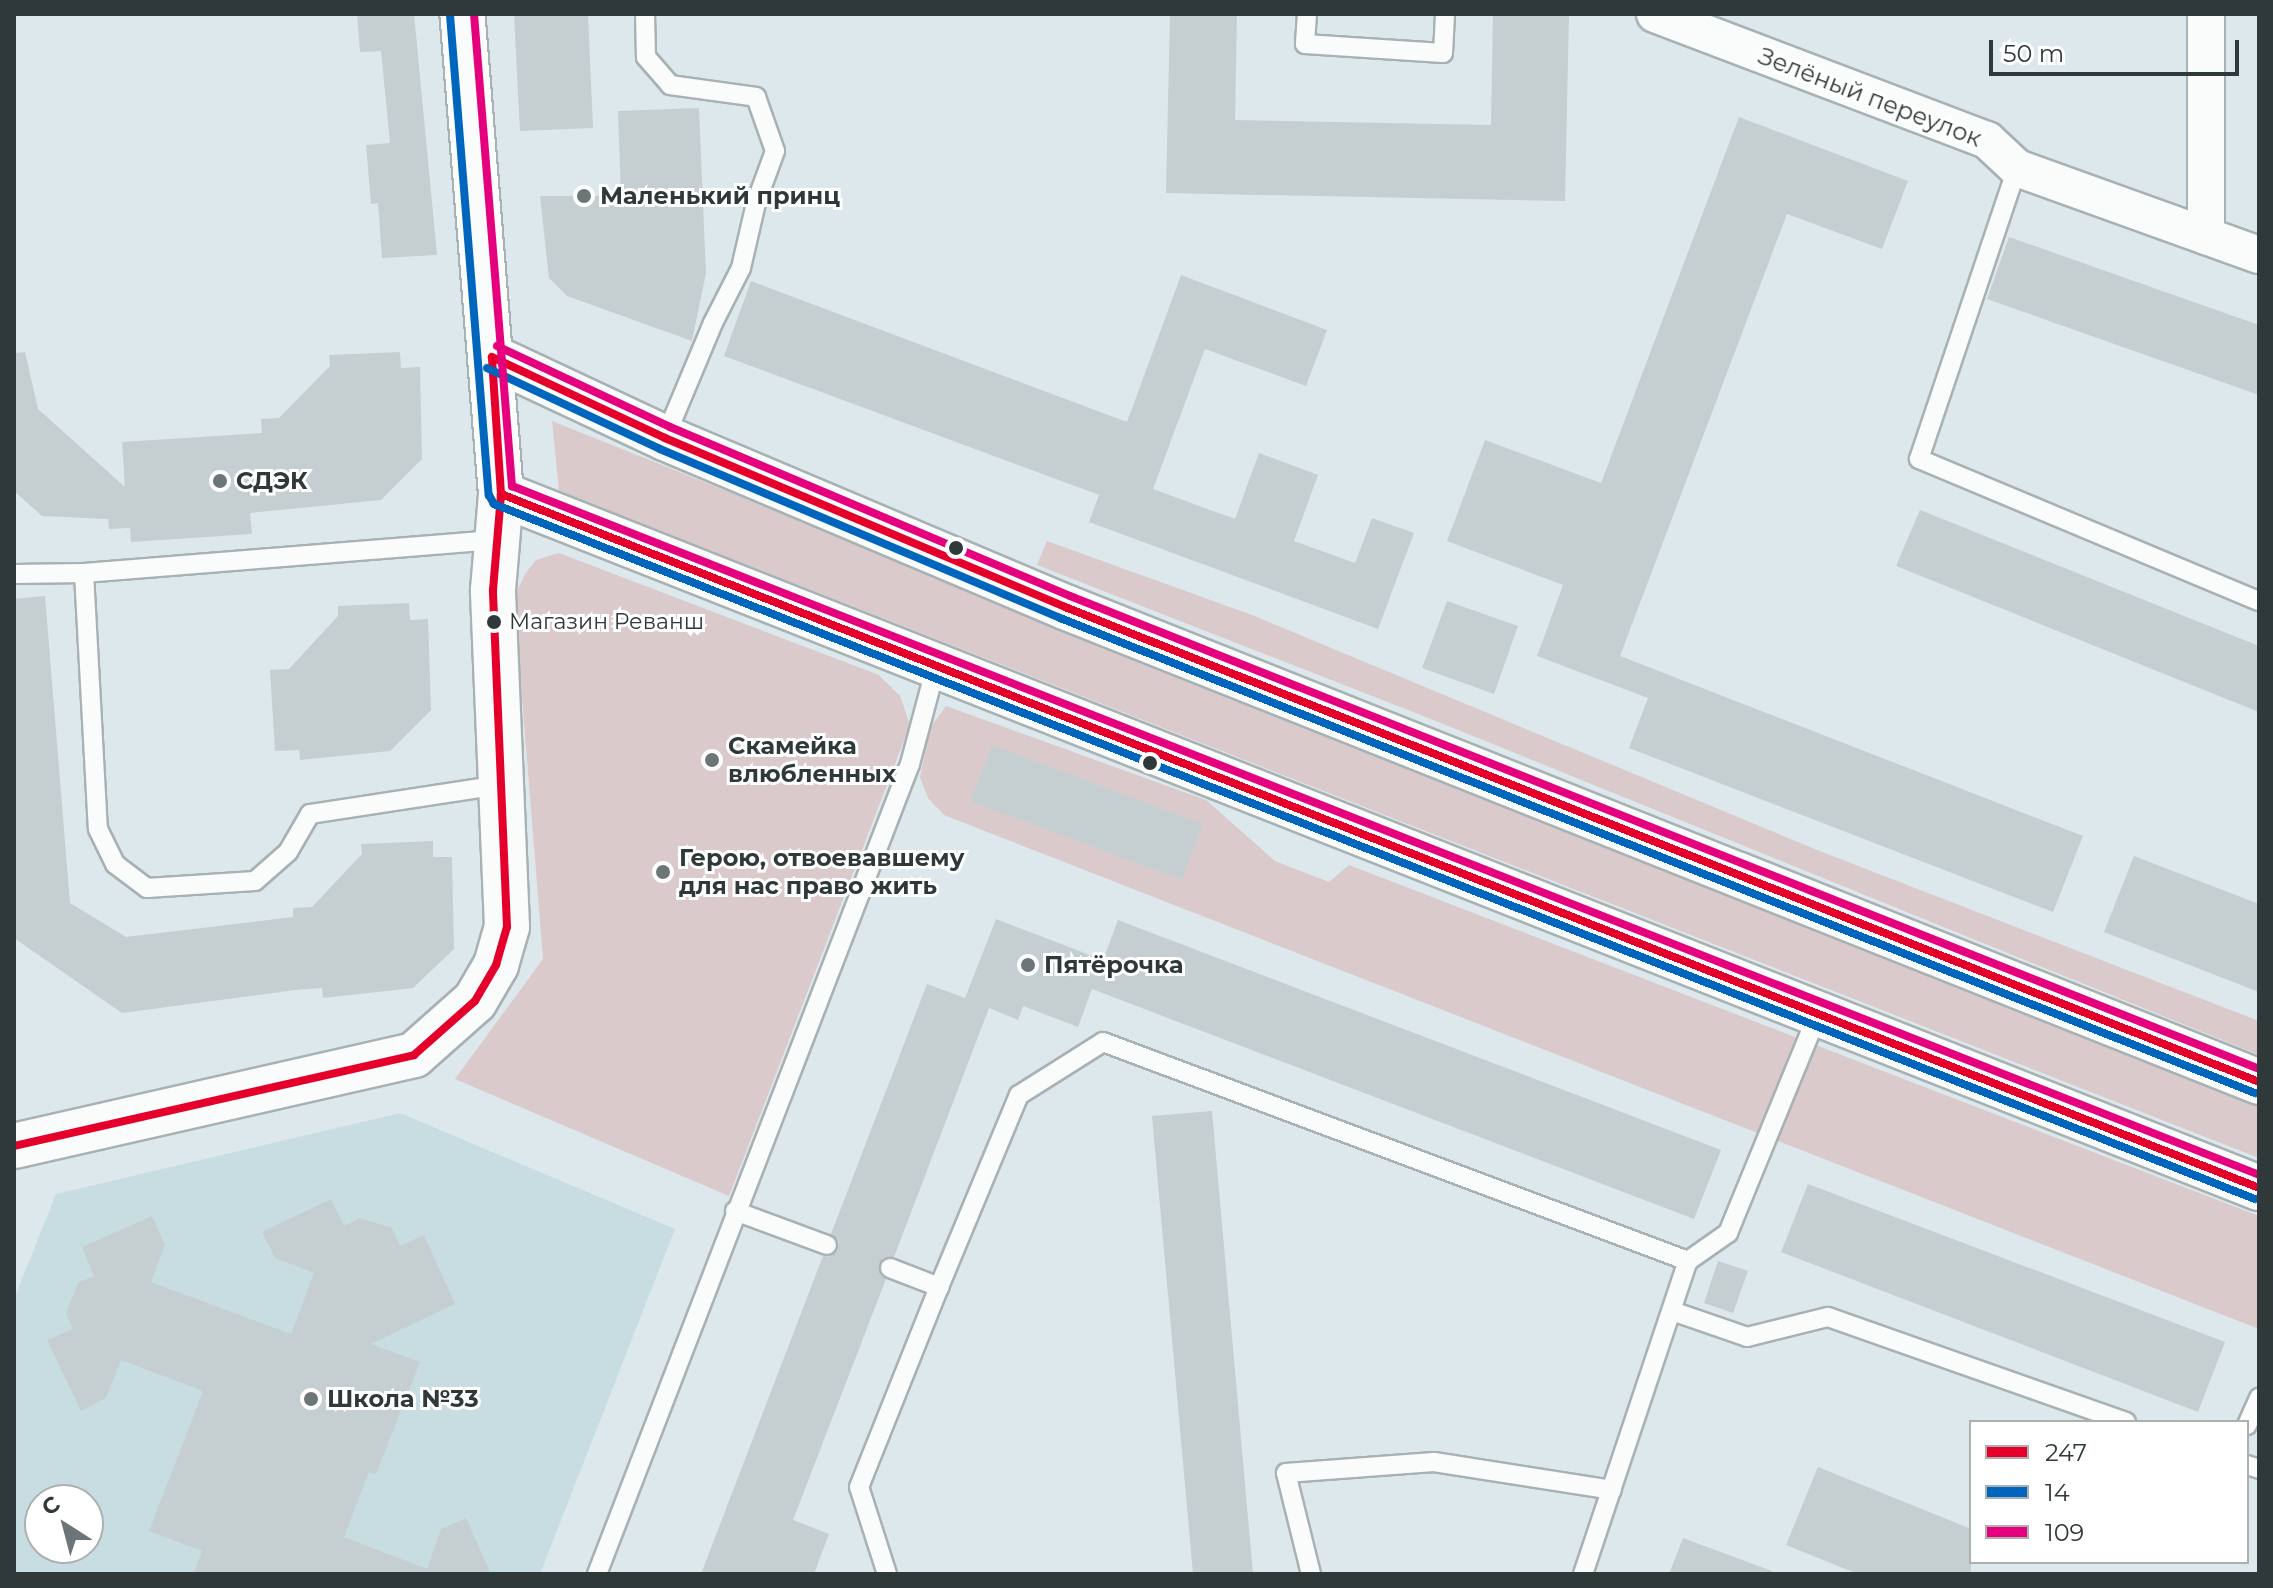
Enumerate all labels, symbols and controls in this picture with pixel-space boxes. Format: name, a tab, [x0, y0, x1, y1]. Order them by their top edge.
scale bar	[1993, 24, 2243, 74]
text: 50 m	[2003, 39, 2064, 68]
street label: Зелёный переулок	[1754, 41, 1986, 153]
place label: Маленький принц	[600, 182, 840, 210]
marker: Маленький принц	[575, 187, 593, 205]
place label: СДЭК	[236, 467, 308, 495]
marker: СДЭК	[211, 472, 229, 490]
unlabelled marker	[948, 540, 964, 556]
place label: Магазин Реванш	[509, 609, 704, 635]
marker: Магазин Реванш	[486, 614, 502, 630]
place label: Скамейка влюбленных	[728, 732, 896, 788]
marker: Скамейка влюбленных	[703, 751, 721, 769]
unlabelled marker	[1142, 755, 1158, 771]
place label: Герою, отвоевавшему для нас право жить	[679, 844, 964, 900]
marker: Герою, отвоевавшему для нас право жить	[654, 863, 672, 881]
place label: Пятёрочка	[1044, 951, 1184, 979]
marker: Пятёрочка	[1019, 956, 1037, 974]
place label: Школа №33	[327, 1385, 479, 1413]
marker: Школа №33	[302, 1390, 320, 1408]
legend	[1969, 1420, 2249, 1564]
text: 247	[2045, 1438, 2087, 1467]
text: 14	[2045, 1478, 2070, 1507]
north arrow	[24, 1484, 104, 1564]
text: С	[36, 1490, 65, 1521]
text: 109	[2045, 1518, 2084, 1547]

